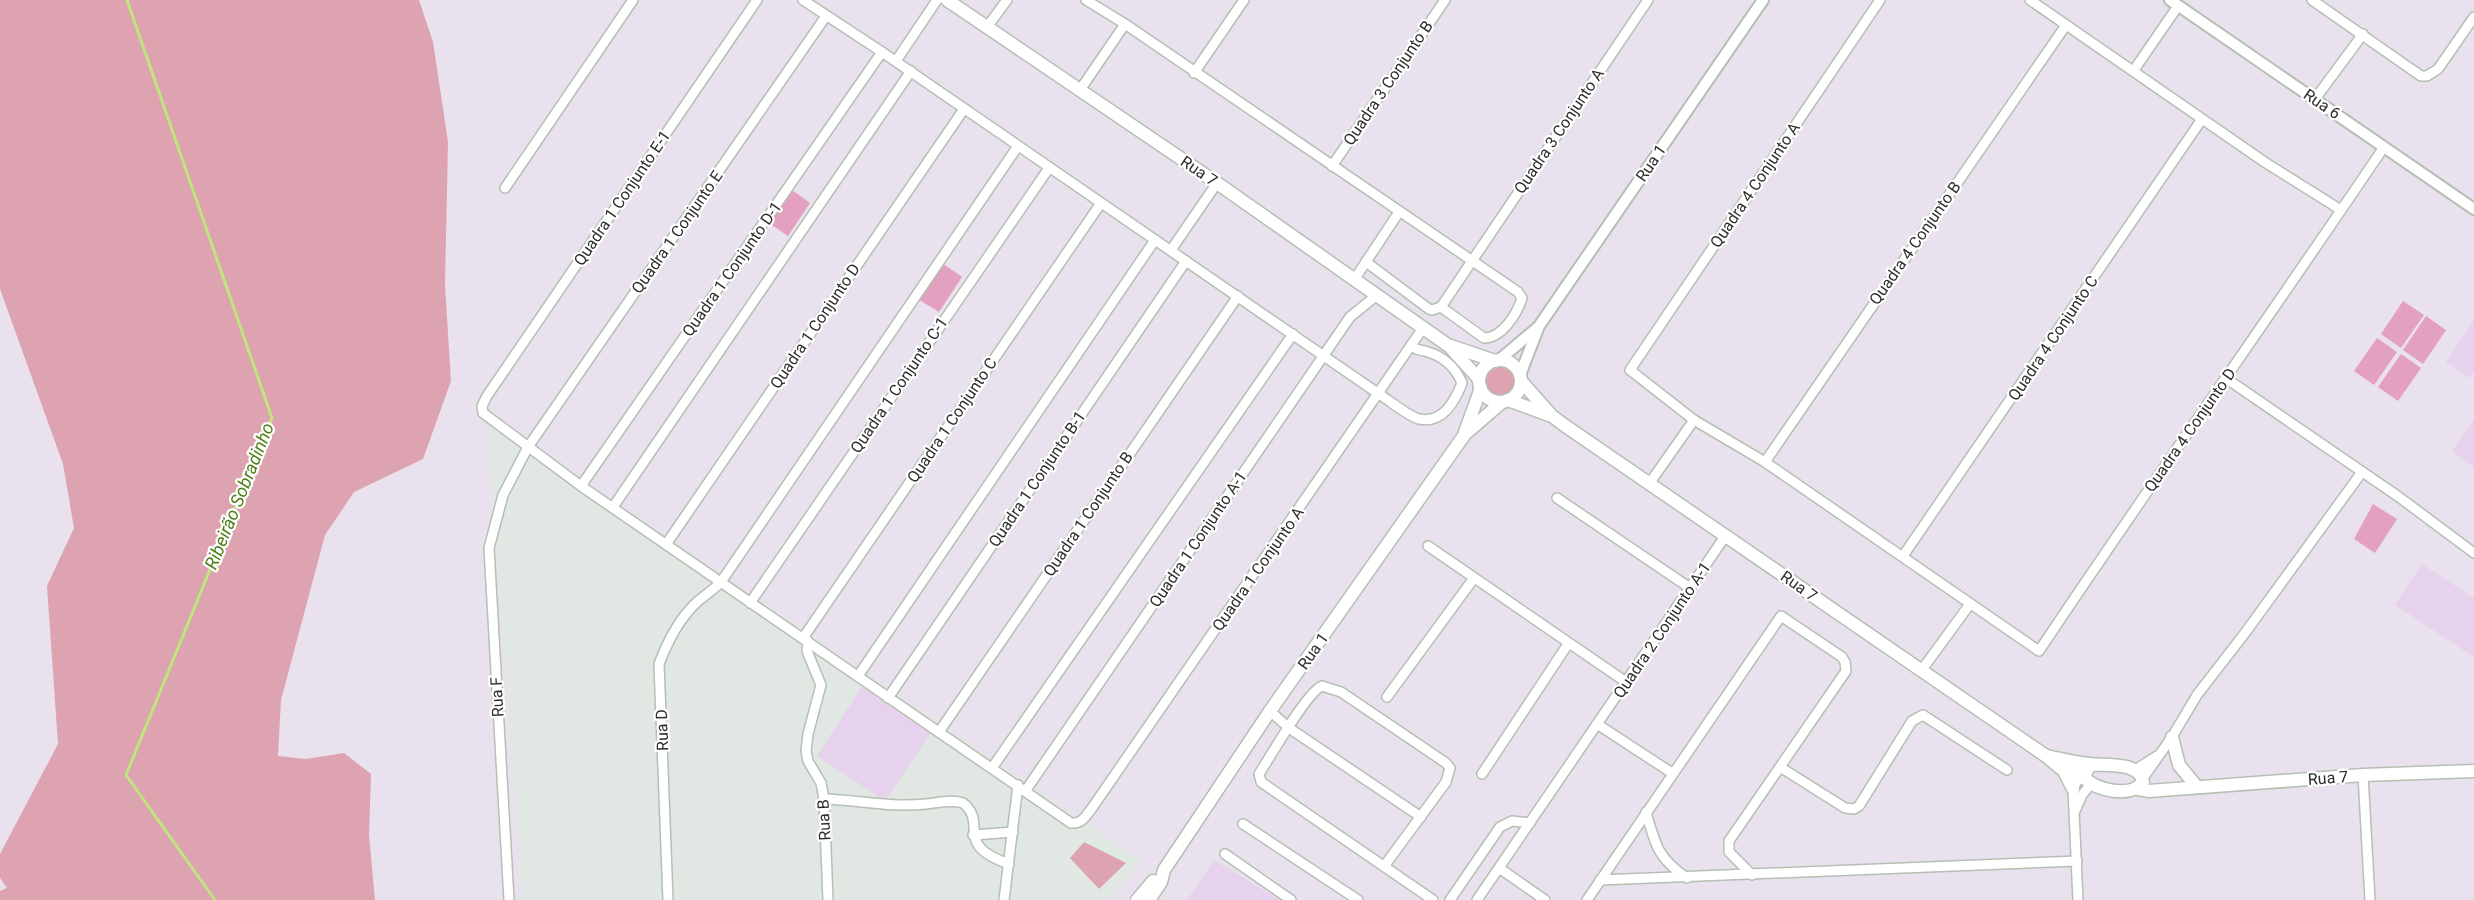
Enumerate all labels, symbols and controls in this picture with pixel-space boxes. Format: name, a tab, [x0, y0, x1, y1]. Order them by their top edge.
street label: Quadra 3 Conjunto B	[1339, 17, 1437, 149]
street label: Quadra 3 Conjunto A	[1510, 64, 1608, 197]
street label: Rua 6	[2300, 85, 2344, 123]
street label: Quadra 4 Conjunto A	[1706, 118, 1804, 251]
street label: Quadra 1 Conjunto E-1	[570, 127, 674, 269]
street label: Rua 1	[1632, 141, 1670, 185]
street label: Rua 7	[1177, 152, 1221, 190]
street label: Quadra 1 Conjunto E	[628, 167, 726, 297]
street label: Quadra 4 Conjunto B	[1865, 178, 1965, 308]
street label: Quadra 1 Conjunto D-1	[678, 198, 786, 340]
street label: Quadra 1 Conjunto D	[766, 260, 864, 392]
street label: Quadra 4 Conjunto C	[2004, 272, 2102, 404]
street label: Quadra 1 Conjunto C-1	[846, 313, 952, 457]
street label: Quadra 1 Conjunto C	[903, 354, 1001, 486]
street label: Quadra 4 Conjunto D	[2140, 364, 2240, 496]
street label: Quadra 1 Conjunto B-1	[984, 407, 1090, 551]
water label: Ribeirão Sobradinho	[200, 420, 278, 572]
street label: Quadra 1 Conjunto B	[1039, 448, 1137, 580]
street label: Quadra 1 Conjunto A-1	[1145, 467, 1251, 611]
street label: Quadra 1 Conjunto A	[1208, 503, 1308, 635]
street label: Quadra 2 Conjunto A-1	[1609, 558, 1715, 702]
street label: Rua 7	[1777, 567, 1821, 605]
street label: Rua 1	[1294, 629, 1332, 673]
street label: Rua F	[486, 676, 508, 718]
street label: Rua D	[652, 709, 672, 751]
street label: Rua 7	[2307, 767, 2349, 789]
street label: Rua B	[813, 799, 835, 841]

